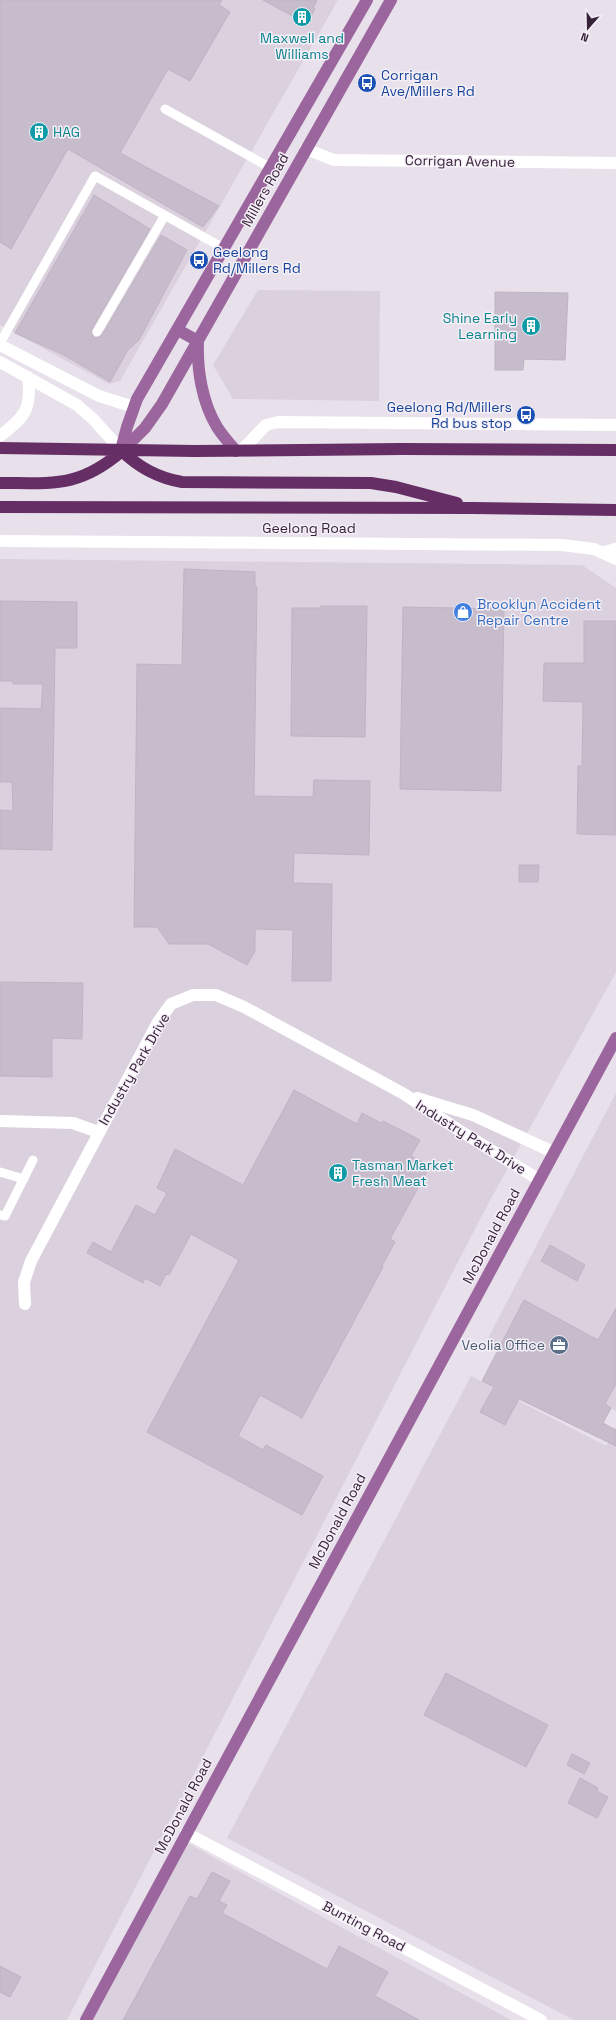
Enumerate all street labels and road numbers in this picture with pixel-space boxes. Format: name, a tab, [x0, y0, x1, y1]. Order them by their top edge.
street label: Millers Road	[237, 150, 293, 230]
street label: Corrigan Avenue	[405, 151, 515, 171]
street label: Geelong Road	[262, 519, 356, 537]
street label: Industry Park Drive	[94, 1010, 174, 1128]
street label: Industry Park Drive	[412, 1096, 530, 1178]
street label: McDonald Road	[458, 1185, 524, 1287]
street label: McDonald Road	[304, 1470, 370, 1572]
street label: McDonald Road	[150, 1755, 216, 1857]
street label: Bunting Road	[319, 1897, 409, 1955]

